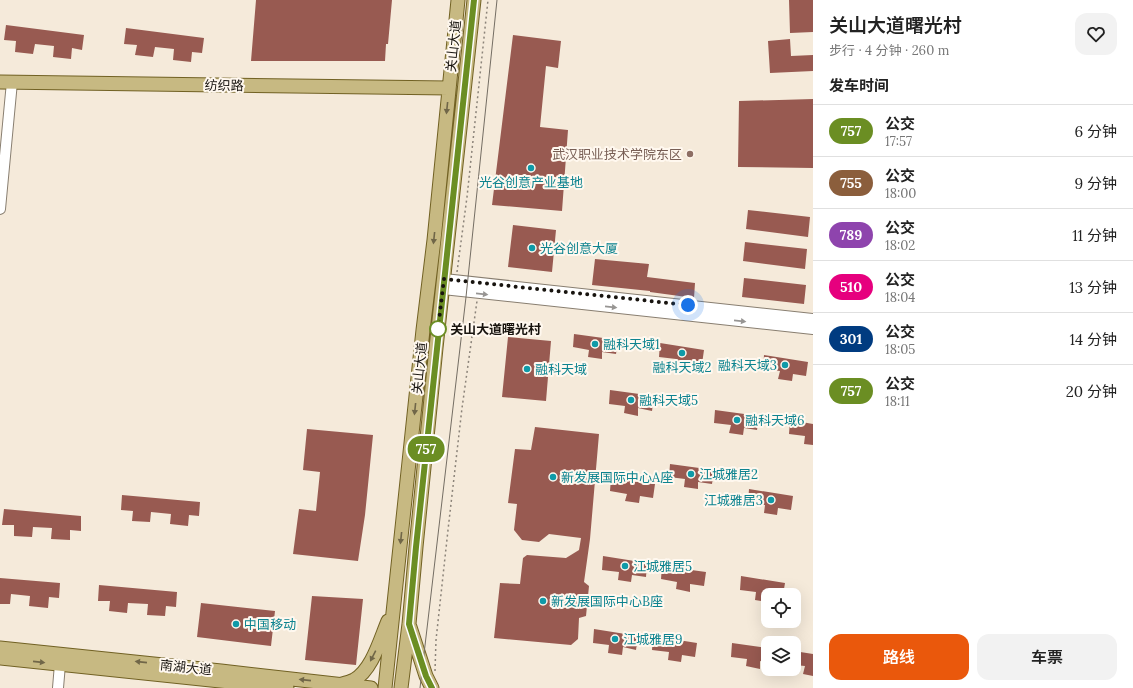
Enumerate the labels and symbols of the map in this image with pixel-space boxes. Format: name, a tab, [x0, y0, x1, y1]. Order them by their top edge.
street label: 关山大道	[442, 19, 465, 73]
street label: 纺织路	[204, 77, 244, 94]
one-way arrow	[443, 102, 450, 114]
place label: 武汉职业技术学院东区	[552, 146, 682, 163]
marker: 武汉职业技术学院东区	[685, 149, 695, 159]
marker: 光谷创意产业基地	[526, 163, 536, 173]
place label: 光谷创意产业基地	[479, 174, 583, 191]
one-way arrow	[431, 232, 437, 244]
place label: 光谷创意大厦	[540, 240, 618, 257]
marker: 光谷创意大厦	[527, 243, 537, 253]
one-way arrow	[476, 290, 488, 297]
your location	[678, 295, 698, 315]
one-way arrow	[605, 304, 617, 311]
one-way arrow	[734, 318, 746, 324]
marker: 关山大道曙光村	[429, 320, 447, 338]
place label: 关山大道曙光村	[450, 321, 541, 338]
place label: 融科天域1	[603, 336, 660, 353]
marker: 融科天域1	[590, 339, 600, 349]
street label: 关山大道	[408, 341, 431, 395]
marker: 融科天域2	[677, 348, 687, 358]
place label: 融科天域3	[718, 357, 777, 374]
place label: 融科天域2	[653, 359, 712, 376]
marker: 融科天域3	[780, 360, 790, 370]
place label: 融科天域	[535, 361, 587, 378]
marker: 融科天域	[522, 364, 532, 374]
place label: 融科天域5	[639, 392, 698, 409]
marker: 融科天域5	[626, 395, 636, 405]
one-way arrow	[411, 403, 418, 415]
place label: 融科天域6	[745, 412, 805, 429]
marker: 融科天域6	[732, 415, 742, 425]
line badge: 757	[403, 436, 449, 462]
place label: 江城雅居2	[699, 466, 758, 483]
place label: 新发展国际中心A座	[561, 469, 673, 486]
marker: 江城雅居2	[686, 469, 696, 479]
marker: 新发展国际中心A座	[548, 472, 558, 482]
place label: 江城雅居3	[704, 492, 763, 509]
marker: 江城雅居3	[766, 495, 776, 505]
one-way arrow	[397, 532, 404, 544]
place label: 江城雅居5	[633, 558, 692, 575]
marker: 江城雅居5	[620, 561, 630, 571]
place label: 新发展国际中心B座	[551, 593, 663, 610]
marker: 新发展国际中心B座	[538, 596, 548, 606]
place label: 中国移动	[244, 616, 296, 633]
marker: 中国移动	[231, 619, 241, 629]
place label: 江城雅居9	[623, 631, 683, 648]
marker: 江城雅居9	[610, 634, 620, 644]
one-way arrow	[370, 650, 377, 662]
street label: 南湖大道	[159, 656, 213, 679]
one-way arrow	[33, 658, 45, 665]
one-way arrow	[135, 659, 147, 665]
one-way arrow	[299, 677, 311, 684]

